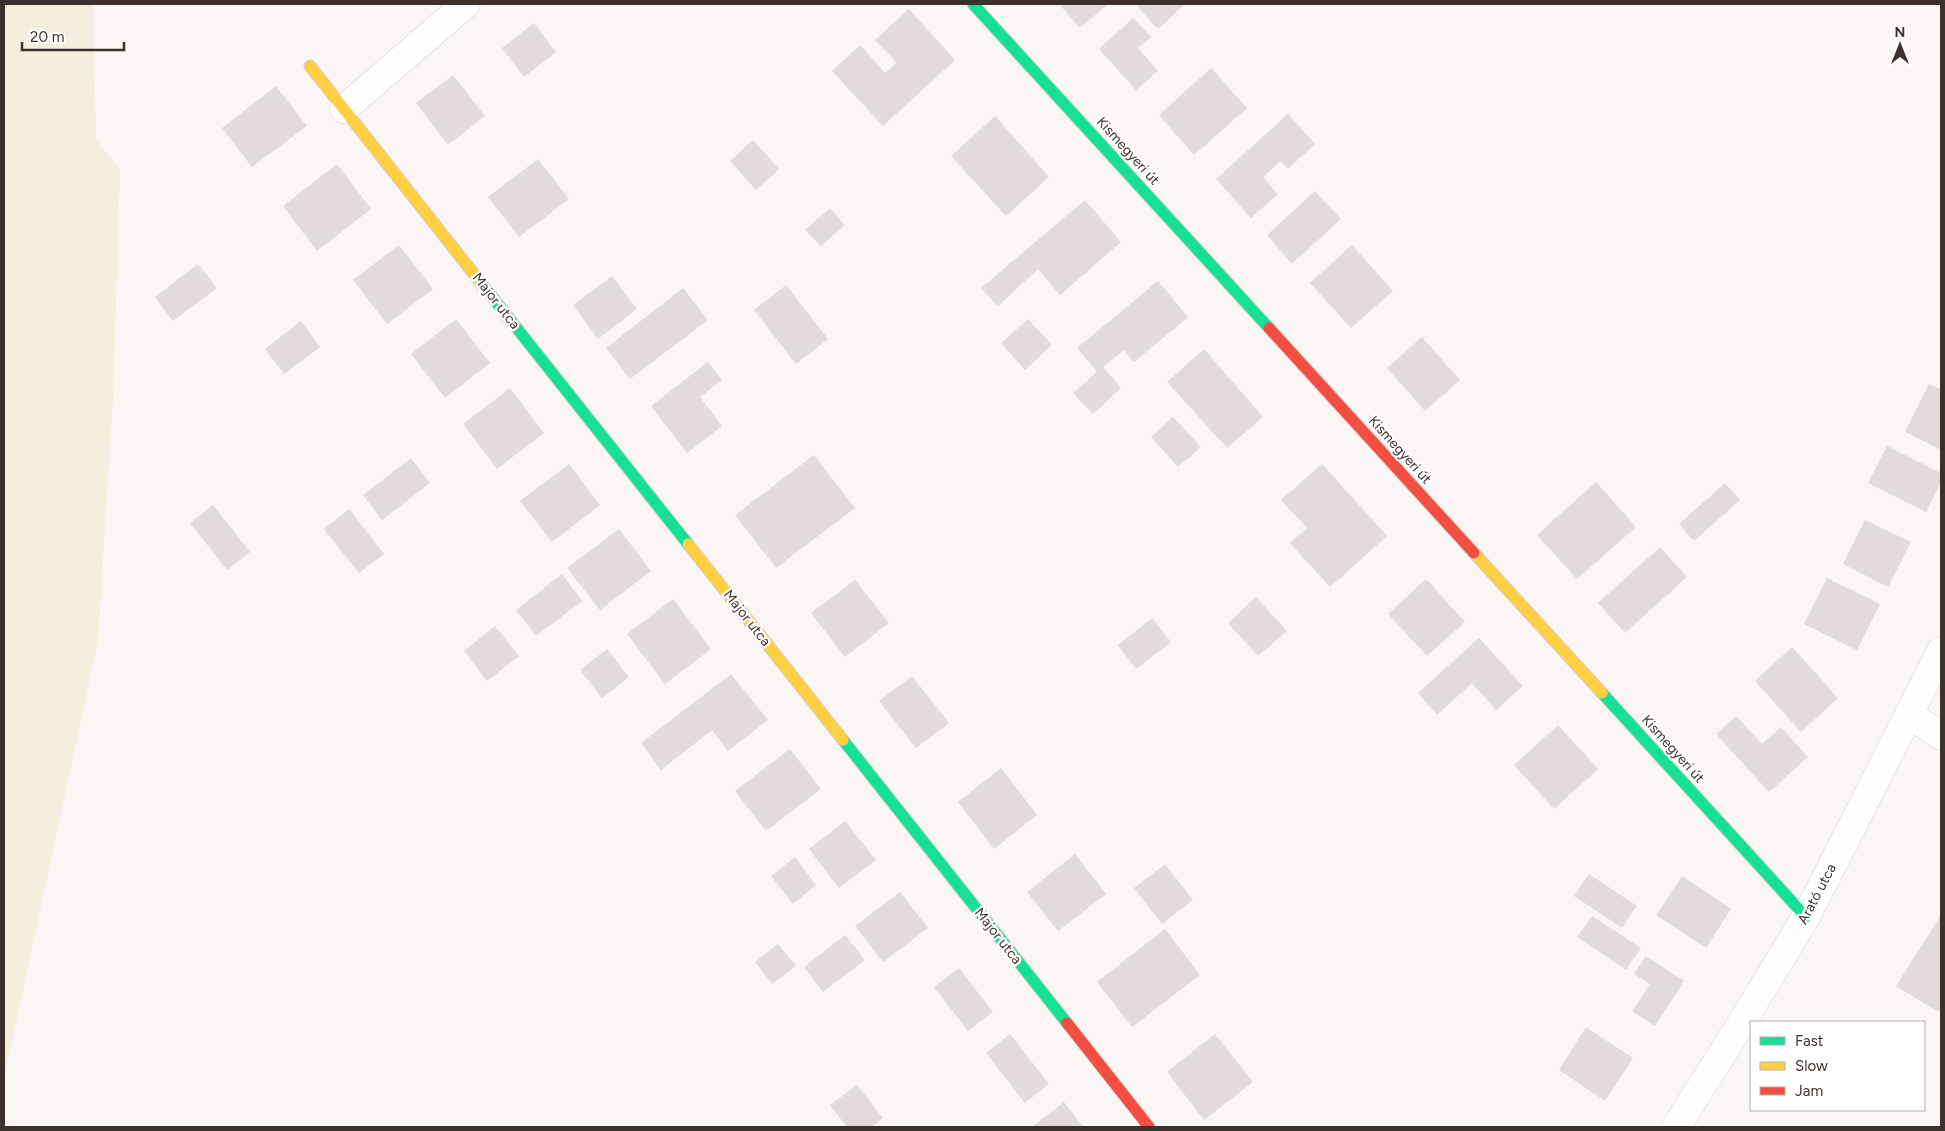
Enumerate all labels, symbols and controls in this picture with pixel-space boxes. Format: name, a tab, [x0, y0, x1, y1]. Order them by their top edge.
scale bar	[22, 20, 125, 52]
north arrow	[1875, 20, 1925, 70]
text: N	[1895, 24, 1905, 41]
text: 20 m	[30, 28, 64, 46]
street label: Kismegyeri út	[1093, 114, 1163, 188]
street label: Major utca	[469, 269, 523, 333]
street label: Kismegyeri út	[1365, 413, 1435, 487]
street label: Major utca	[720, 586, 774, 650]
street label: Kismegyeri út	[1638, 712, 1708, 786]
street label: Arató utca	[1794, 861, 1840, 927]
street label: Major utca	[971, 904, 1025, 968]
legend	[1750, 1021, 1925, 1111]
text: Fast	[1795, 1032, 1824, 1050]
text: Slow	[1795, 1057, 1828, 1075]
text: Jam	[1795, 1082, 1823, 1100]

